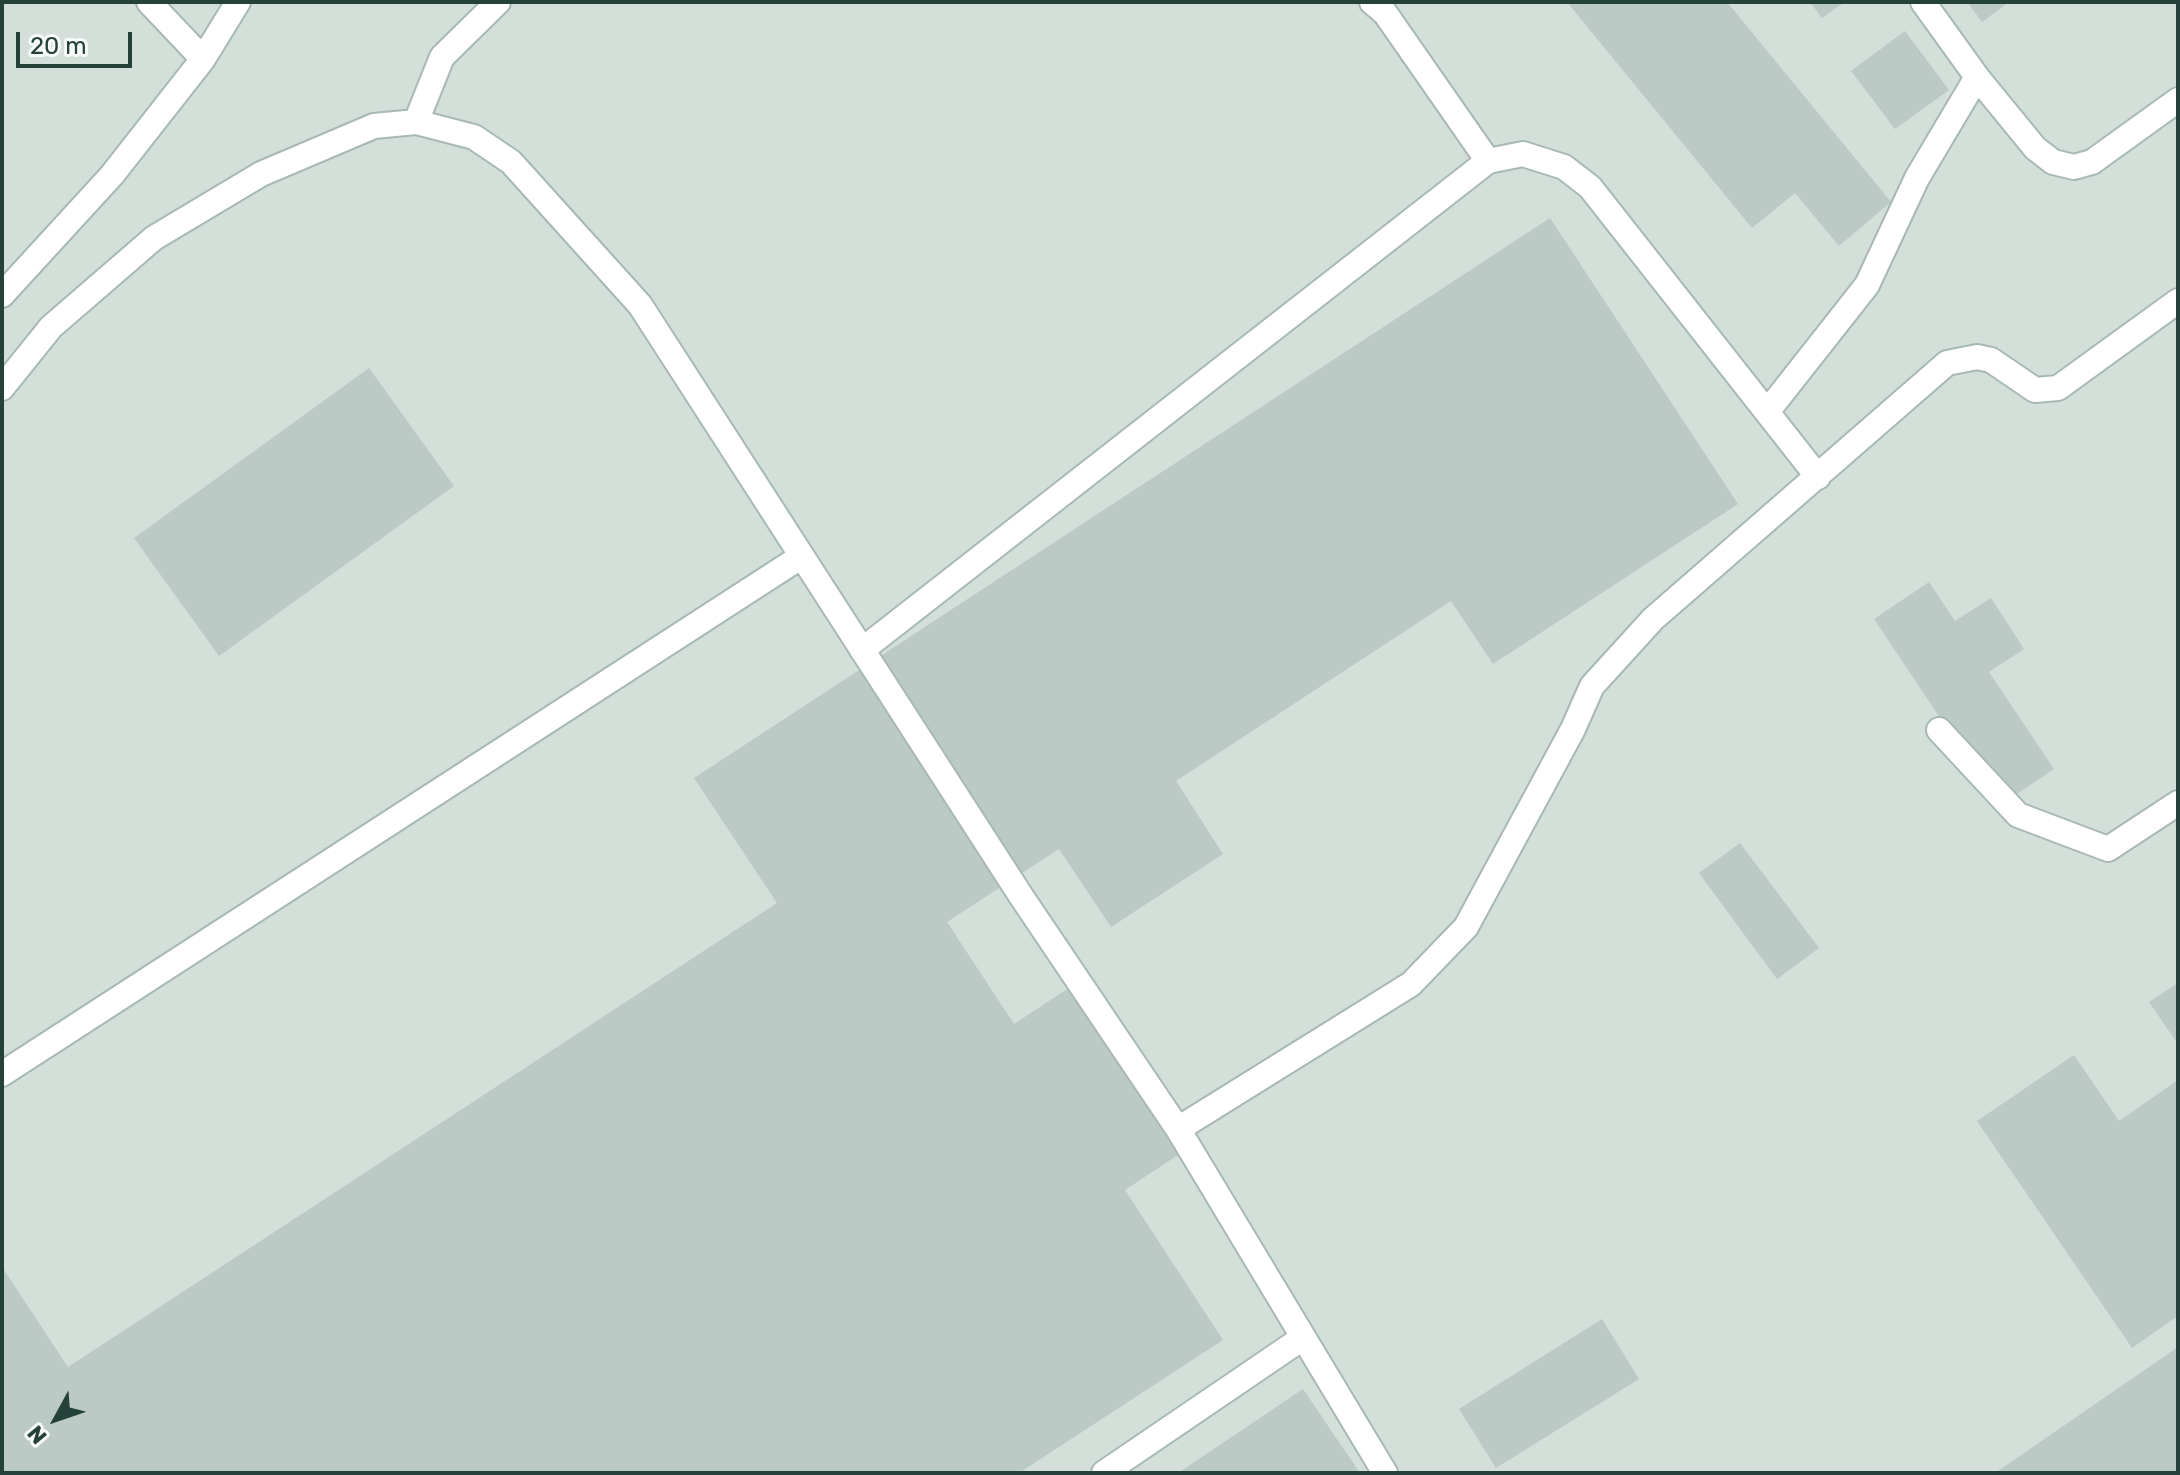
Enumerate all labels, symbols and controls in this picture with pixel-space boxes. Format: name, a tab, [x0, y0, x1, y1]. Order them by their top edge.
scale bar	[20, 16, 136, 66]
text: 20 m	[30, 32, 87, 60]
north arrow	[16, 1379, 96, 1459]
text: N	[22, 1420, 53, 1449]

